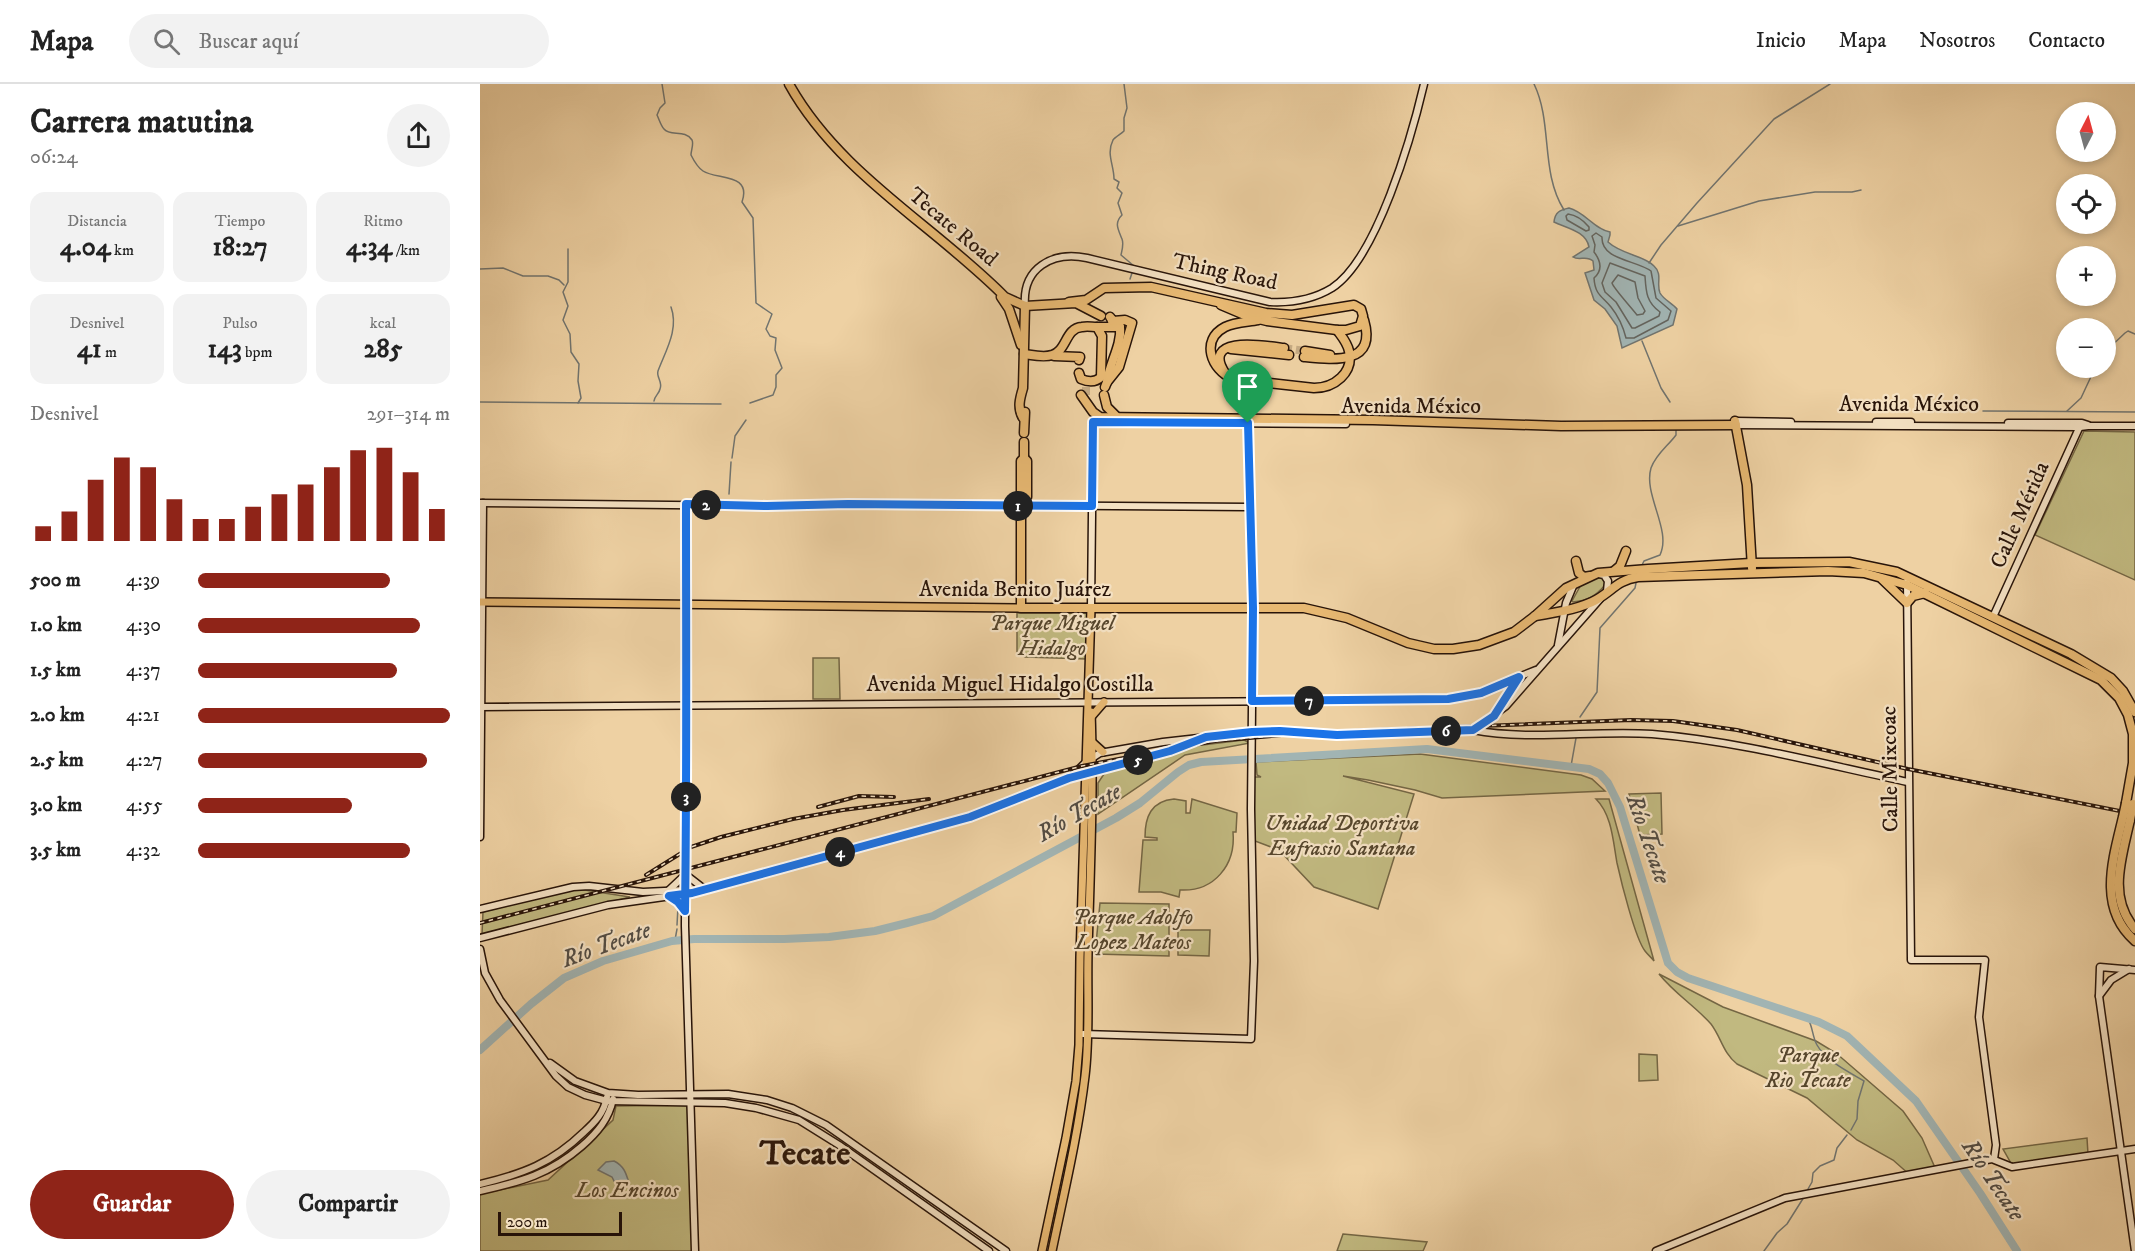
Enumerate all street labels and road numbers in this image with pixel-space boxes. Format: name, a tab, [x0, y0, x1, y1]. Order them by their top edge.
street label: Tecate Road	[903, 182, 1003, 272]
street label: Thing Road	[1170, 248, 1280, 296]
street label: Avenida México	[1839, 391, 1979, 418]
street label: Avenida México	[1341, 393, 1481, 420]
street label: Calle Mérida	[1984, 457, 2056, 573]
street label: Avenida Benito Juárez	[919, 576, 1112, 603]
street label: Avenida Miguel Hidalgo Costilla	[866, 671, 1154, 698]
street label: Calle Mixcoac	[1875, 706, 1905, 832]

